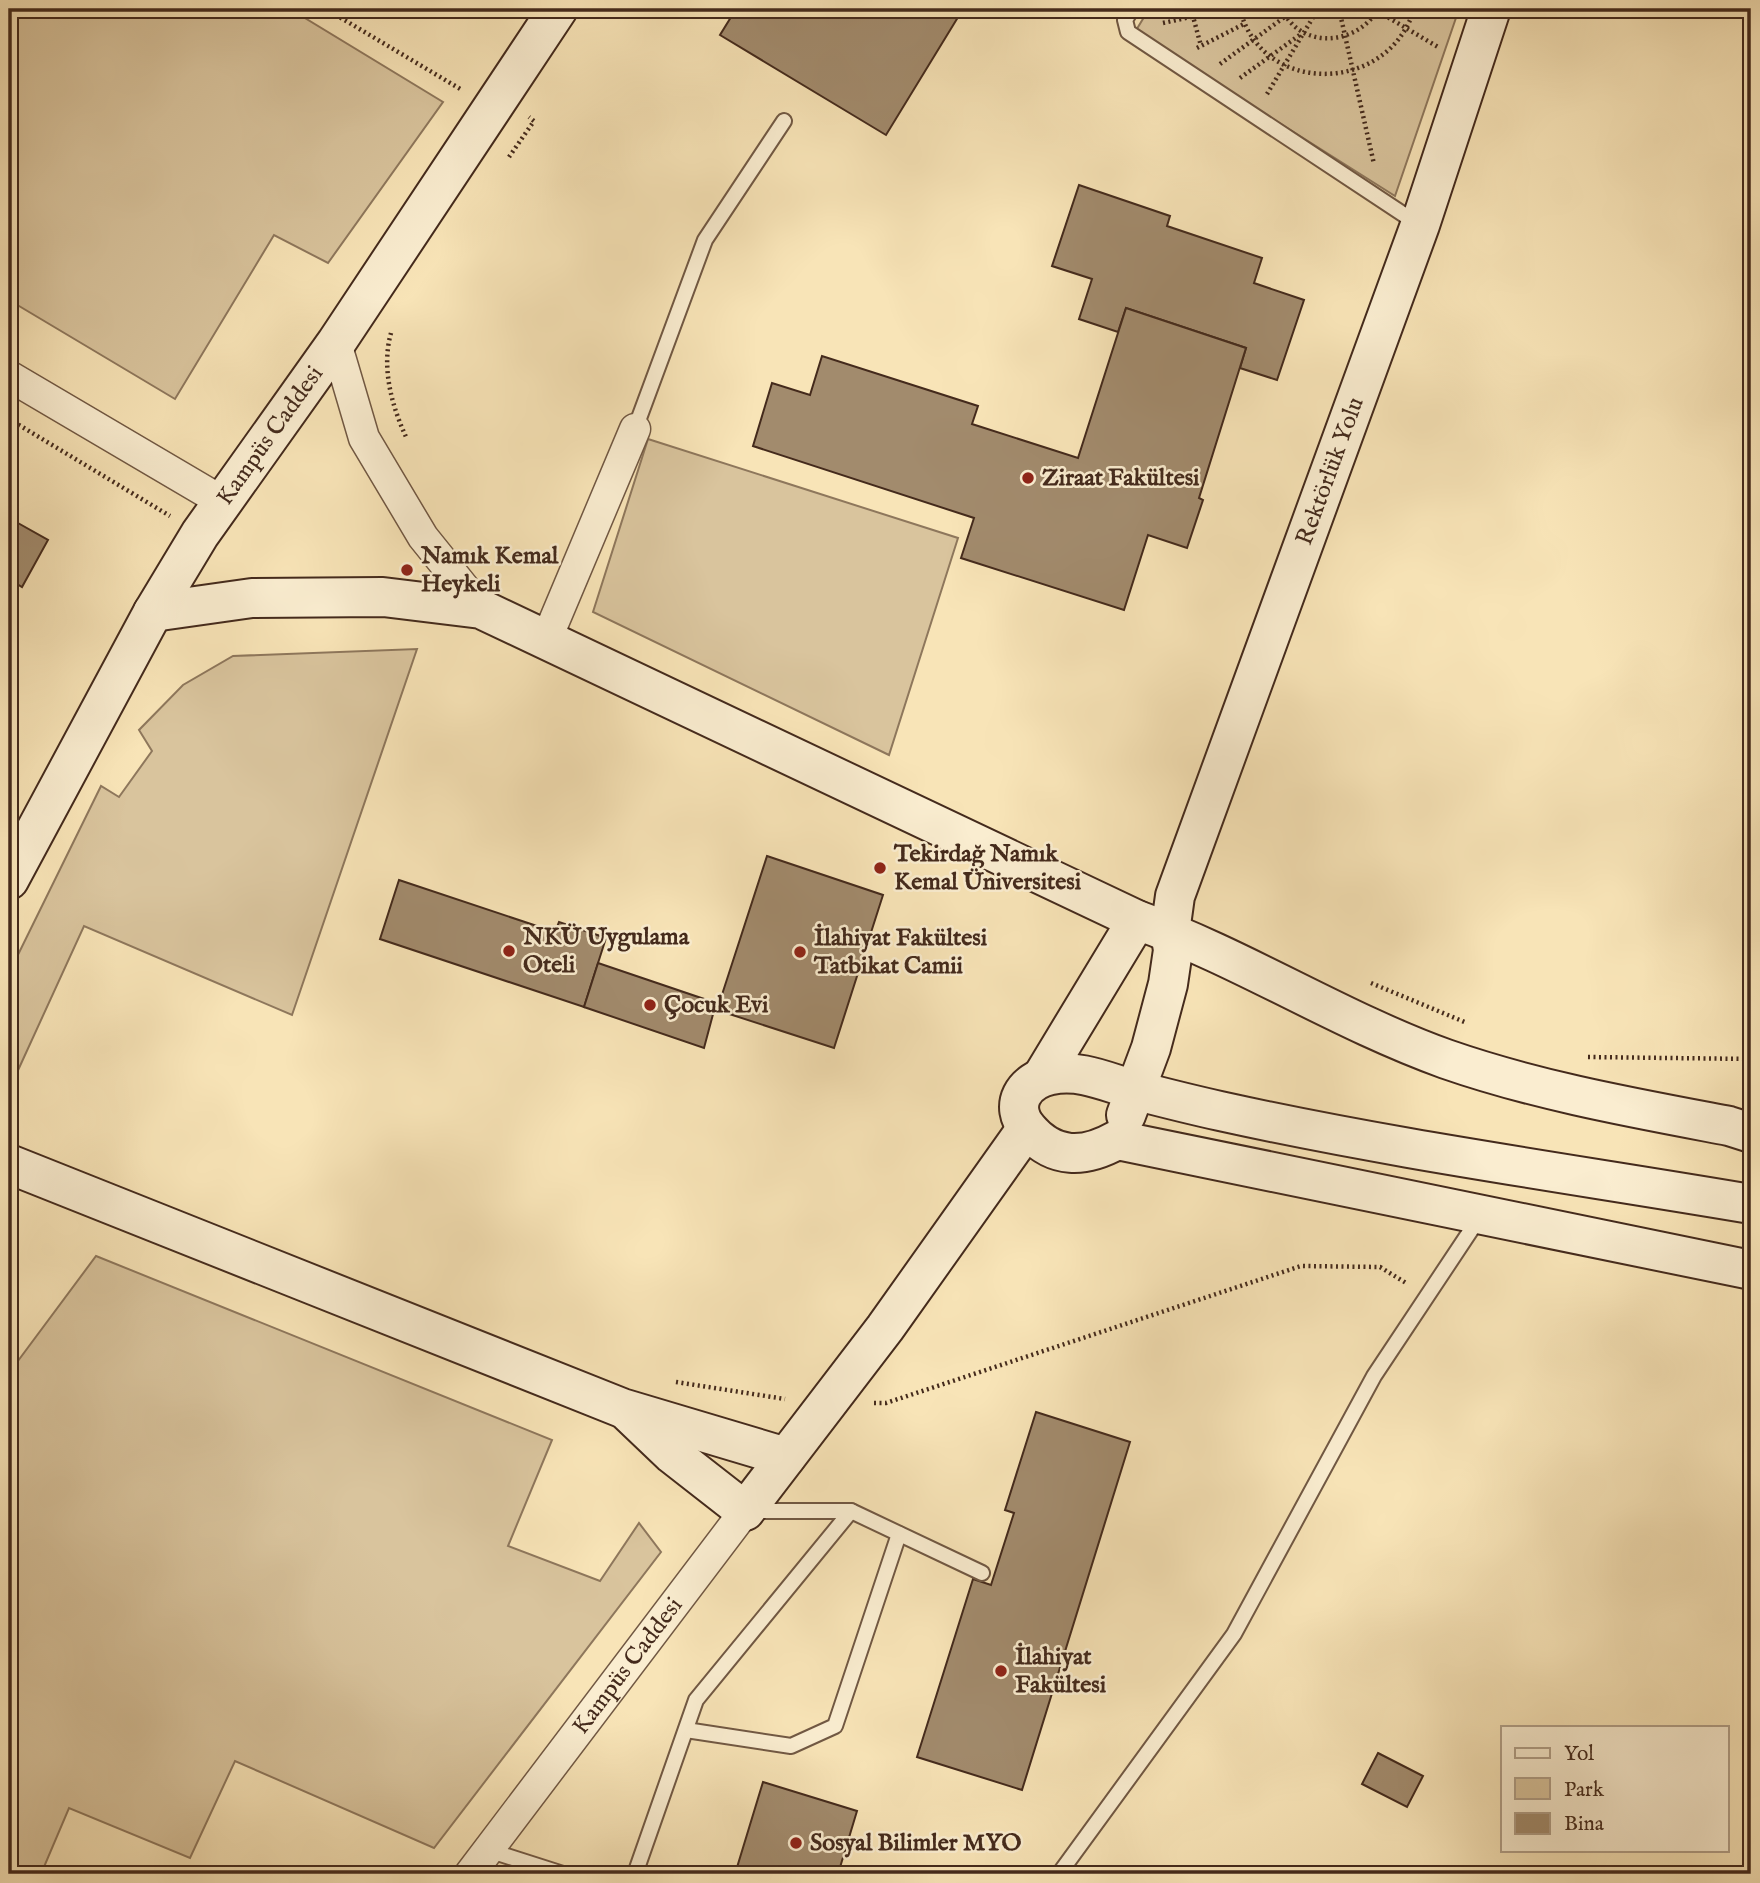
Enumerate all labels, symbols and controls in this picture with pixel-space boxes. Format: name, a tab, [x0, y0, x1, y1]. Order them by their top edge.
street label: Kampüs Caddesi	[210, 360, 330, 512]
street label: Rektörlük Yolu	[1289, 393, 1371, 549]
place label: Ziraat Fakültesi	[1042, 463, 1200, 494]
marker: Ziraat Fakültesi	[1020, 470, 1036, 486]
place label: Namık Kemal Heykeli	[420, 541, 559, 600]
marker: Namık Kemal Heykeli	[399, 562, 415, 578]
place label: Tekirdağ Namık Kemal Üniversitesi	[893, 839, 1082, 898]
marker: Tekirdağ Namık Kemal Üniversitesi	[872, 860, 888, 876]
place label: NKÜ Uygulama Oteli	[522, 922, 690, 981]
place label: İlahiyat Fakültesi Tatbikat Camii	[813, 923, 988, 982]
marker: NKÜ Uygulama Oteli	[501, 943, 517, 959]
marker: İlahiyat Fakültesi Tatbikat Camii	[792, 944, 808, 960]
place label: Çocuk Evi	[664, 990, 769, 1021]
marker: Çocuk Evi	[642, 997, 658, 1013]
street label: Kampüs Caddesi	[566, 1591, 690, 1741]
place label: İlahiyat Fakültesi	[1015, 1642, 1107, 1701]
marker: İlahiyat Fakültesi	[993, 1663, 1009, 1679]
legend	[1501, 1726, 1728, 1852]
text: Yol	[1564, 1741, 1594, 1768]
text: Park	[1564, 1777, 1605, 1804]
text: Bina	[1564, 1811, 1605, 1838]
place label: Sosyal Bilimler MYO	[810, 1828, 1022, 1859]
marker: Sosyal Bilimler MYO	[788, 1835, 804, 1851]

